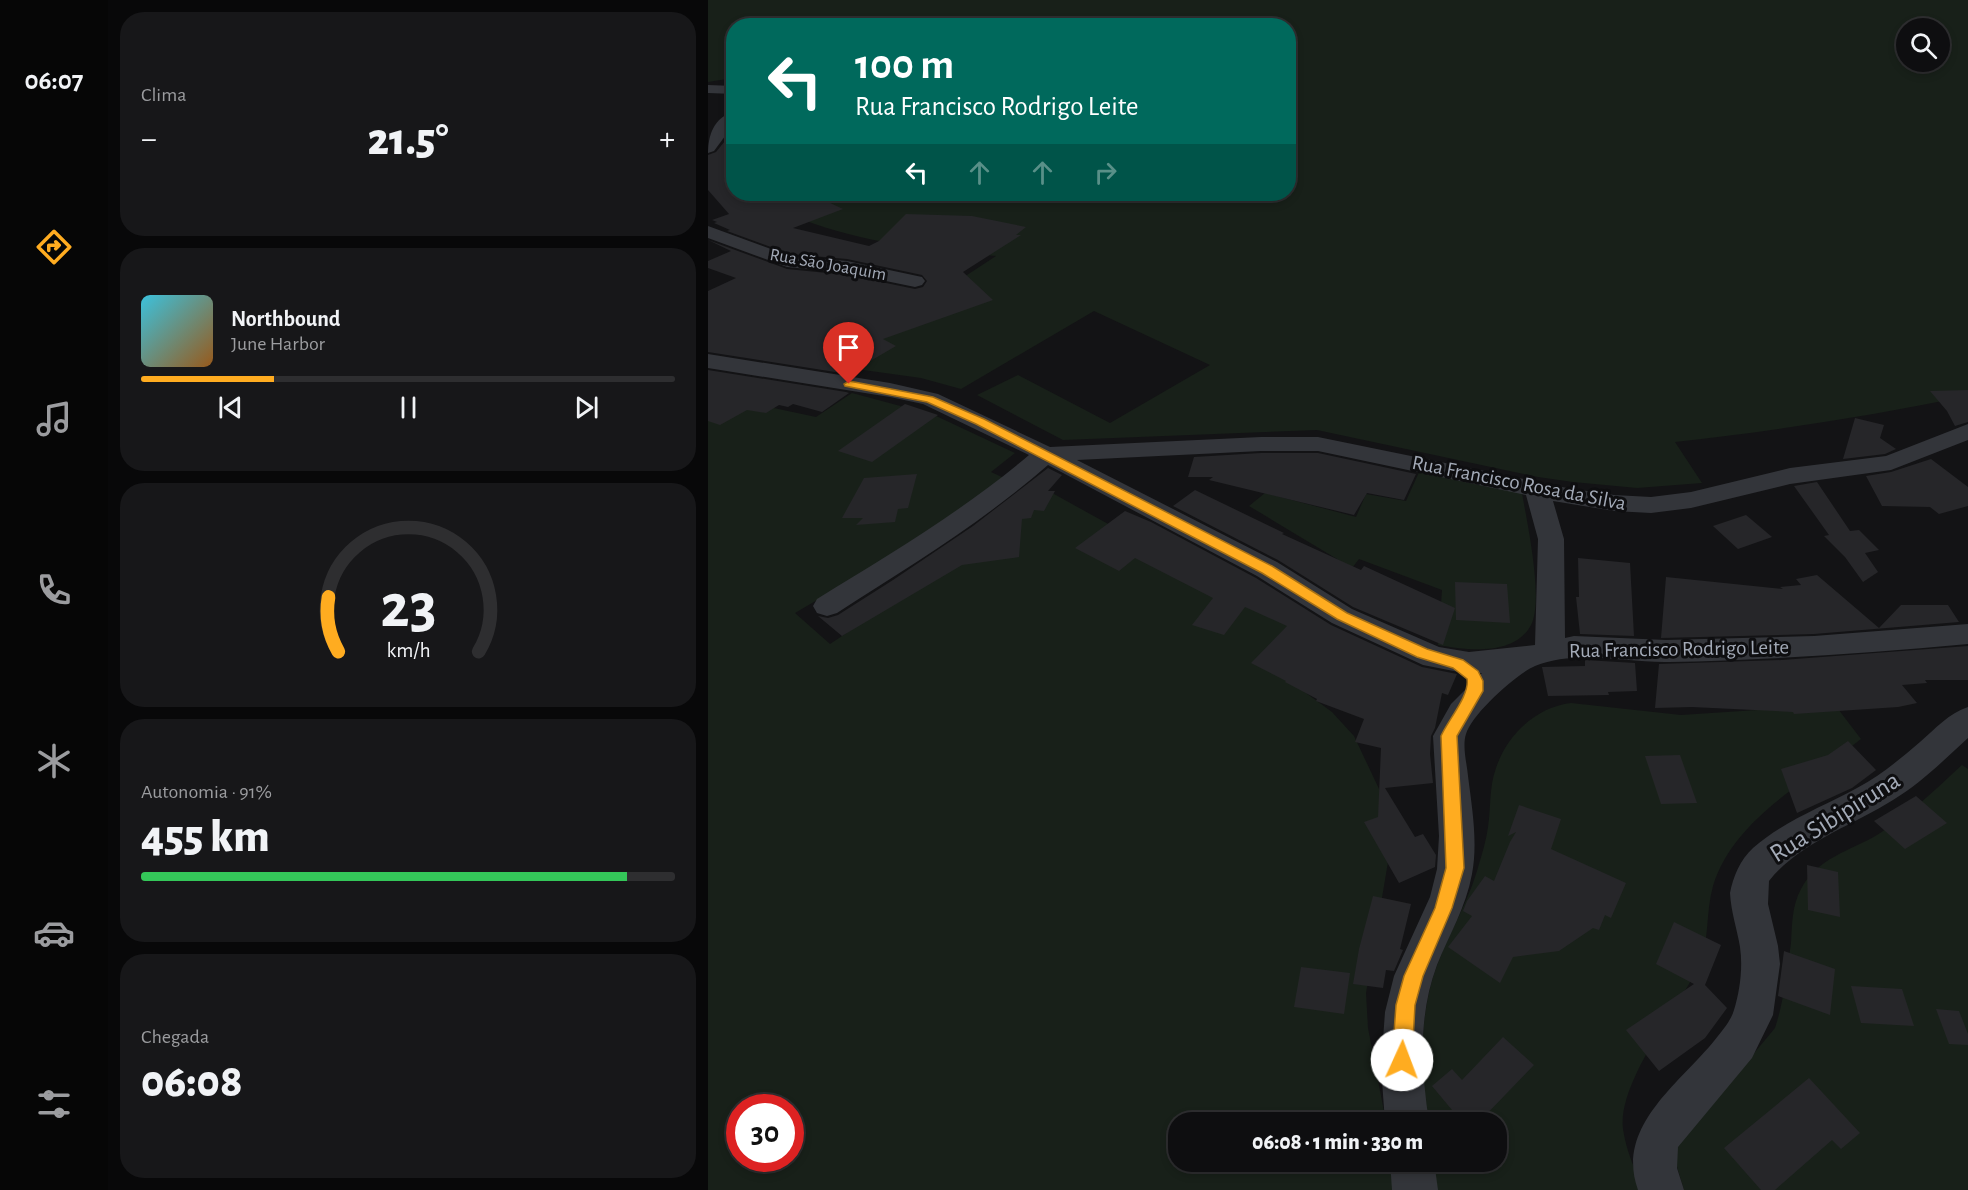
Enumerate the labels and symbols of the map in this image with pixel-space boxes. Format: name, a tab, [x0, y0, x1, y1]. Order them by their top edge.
street label: Rua São Joaquim	[768, 246, 888, 284]
pin	[823, 322, 874, 384]
street label: Rua Francisco Rosa da Silva	[1410, 452, 1628, 514]
street label: Rua Francisco Rodrigo Leite	[1569, 637, 1789, 661]
street label: Rua Sibipiruna	[1765, 767, 1905, 867]
position arrow	[1370, 1028, 1434, 1092]
speed limit sign: 30	[726, 1094, 804, 1172]

